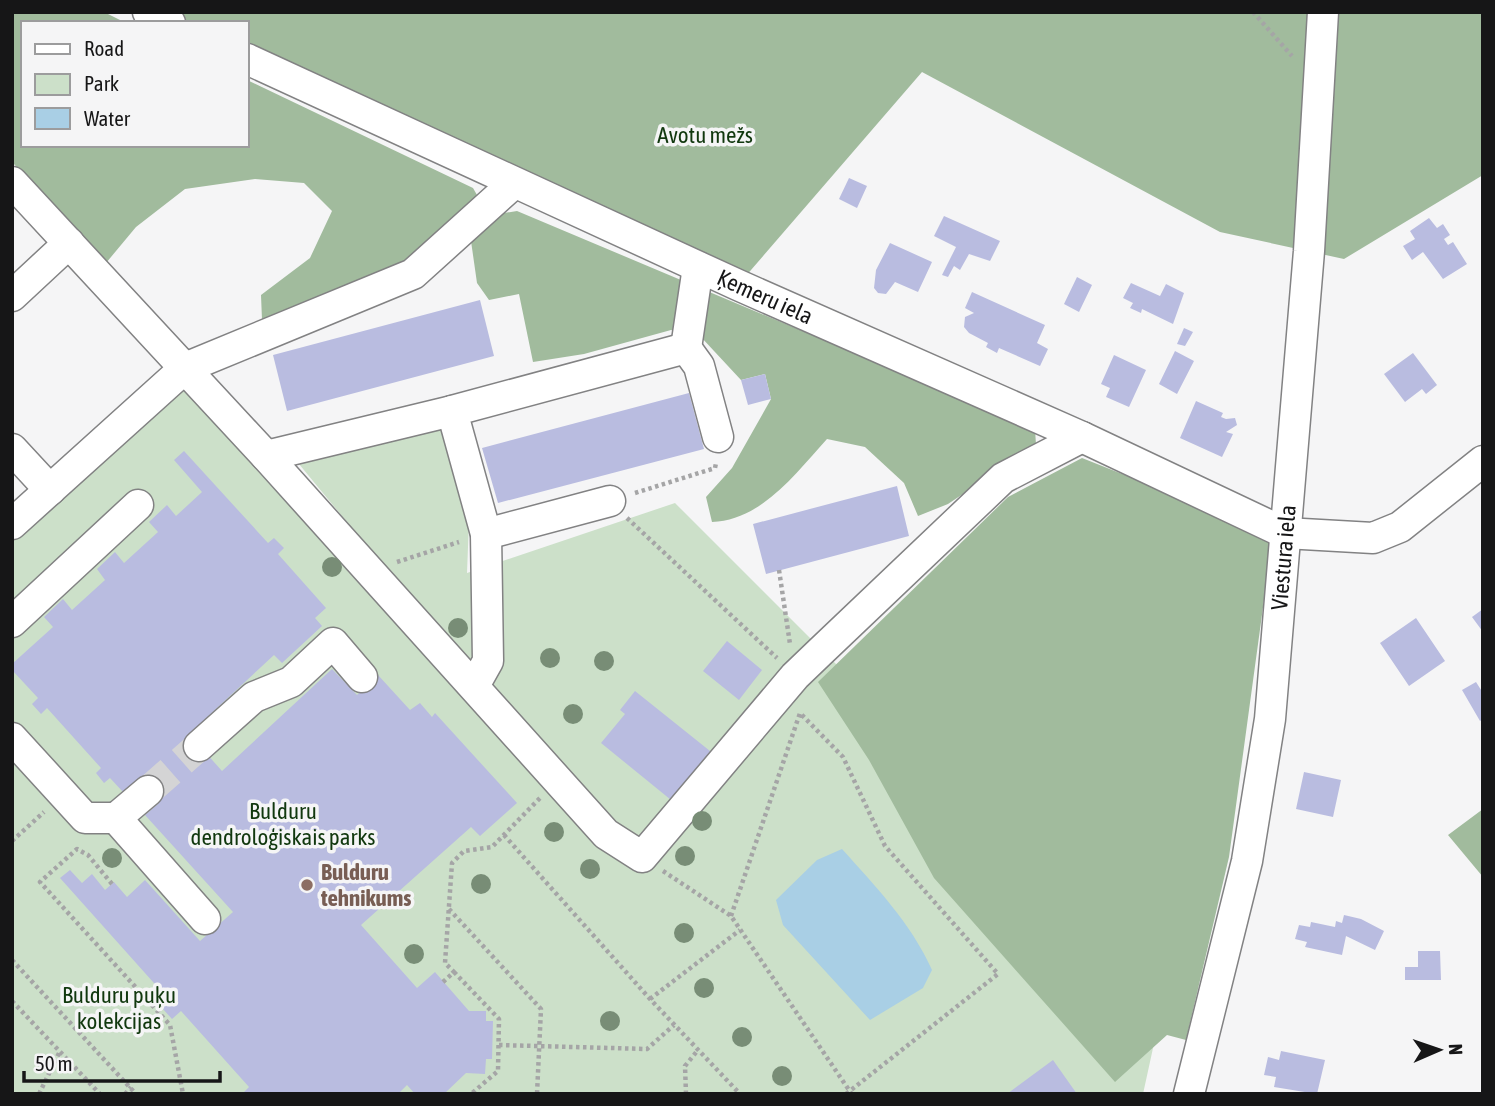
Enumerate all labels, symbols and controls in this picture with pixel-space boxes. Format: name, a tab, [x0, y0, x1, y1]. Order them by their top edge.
legend	[21, 21, 248, 147]
text: Road	[84, 36, 124, 60]
text: Park	[84, 71, 119, 95]
text: Water	[84, 106, 131, 130]
park label: Avotu mežs	[657, 122, 753, 148]
street label: Ķemeru iela	[713, 264, 817, 329]
street label: Viestura iela	[1266, 504, 1301, 611]
park label: Bulduru dendroloģiskais parks	[191, 798, 375, 850]
place label: Bulduru tehnikums	[320, 859, 411, 911]
marker: Bulduru tehnikums	[299, 877, 315, 893]
park label: Bulduru puķu kolekcijas	[62, 982, 176, 1034]
north arrow	[1404, 1015, 1474, 1085]
scale bar	[24, 1040, 220, 1084]
text: N	[1445, 1043, 1467, 1055]
text: 50 m	[35, 1051, 73, 1075]

